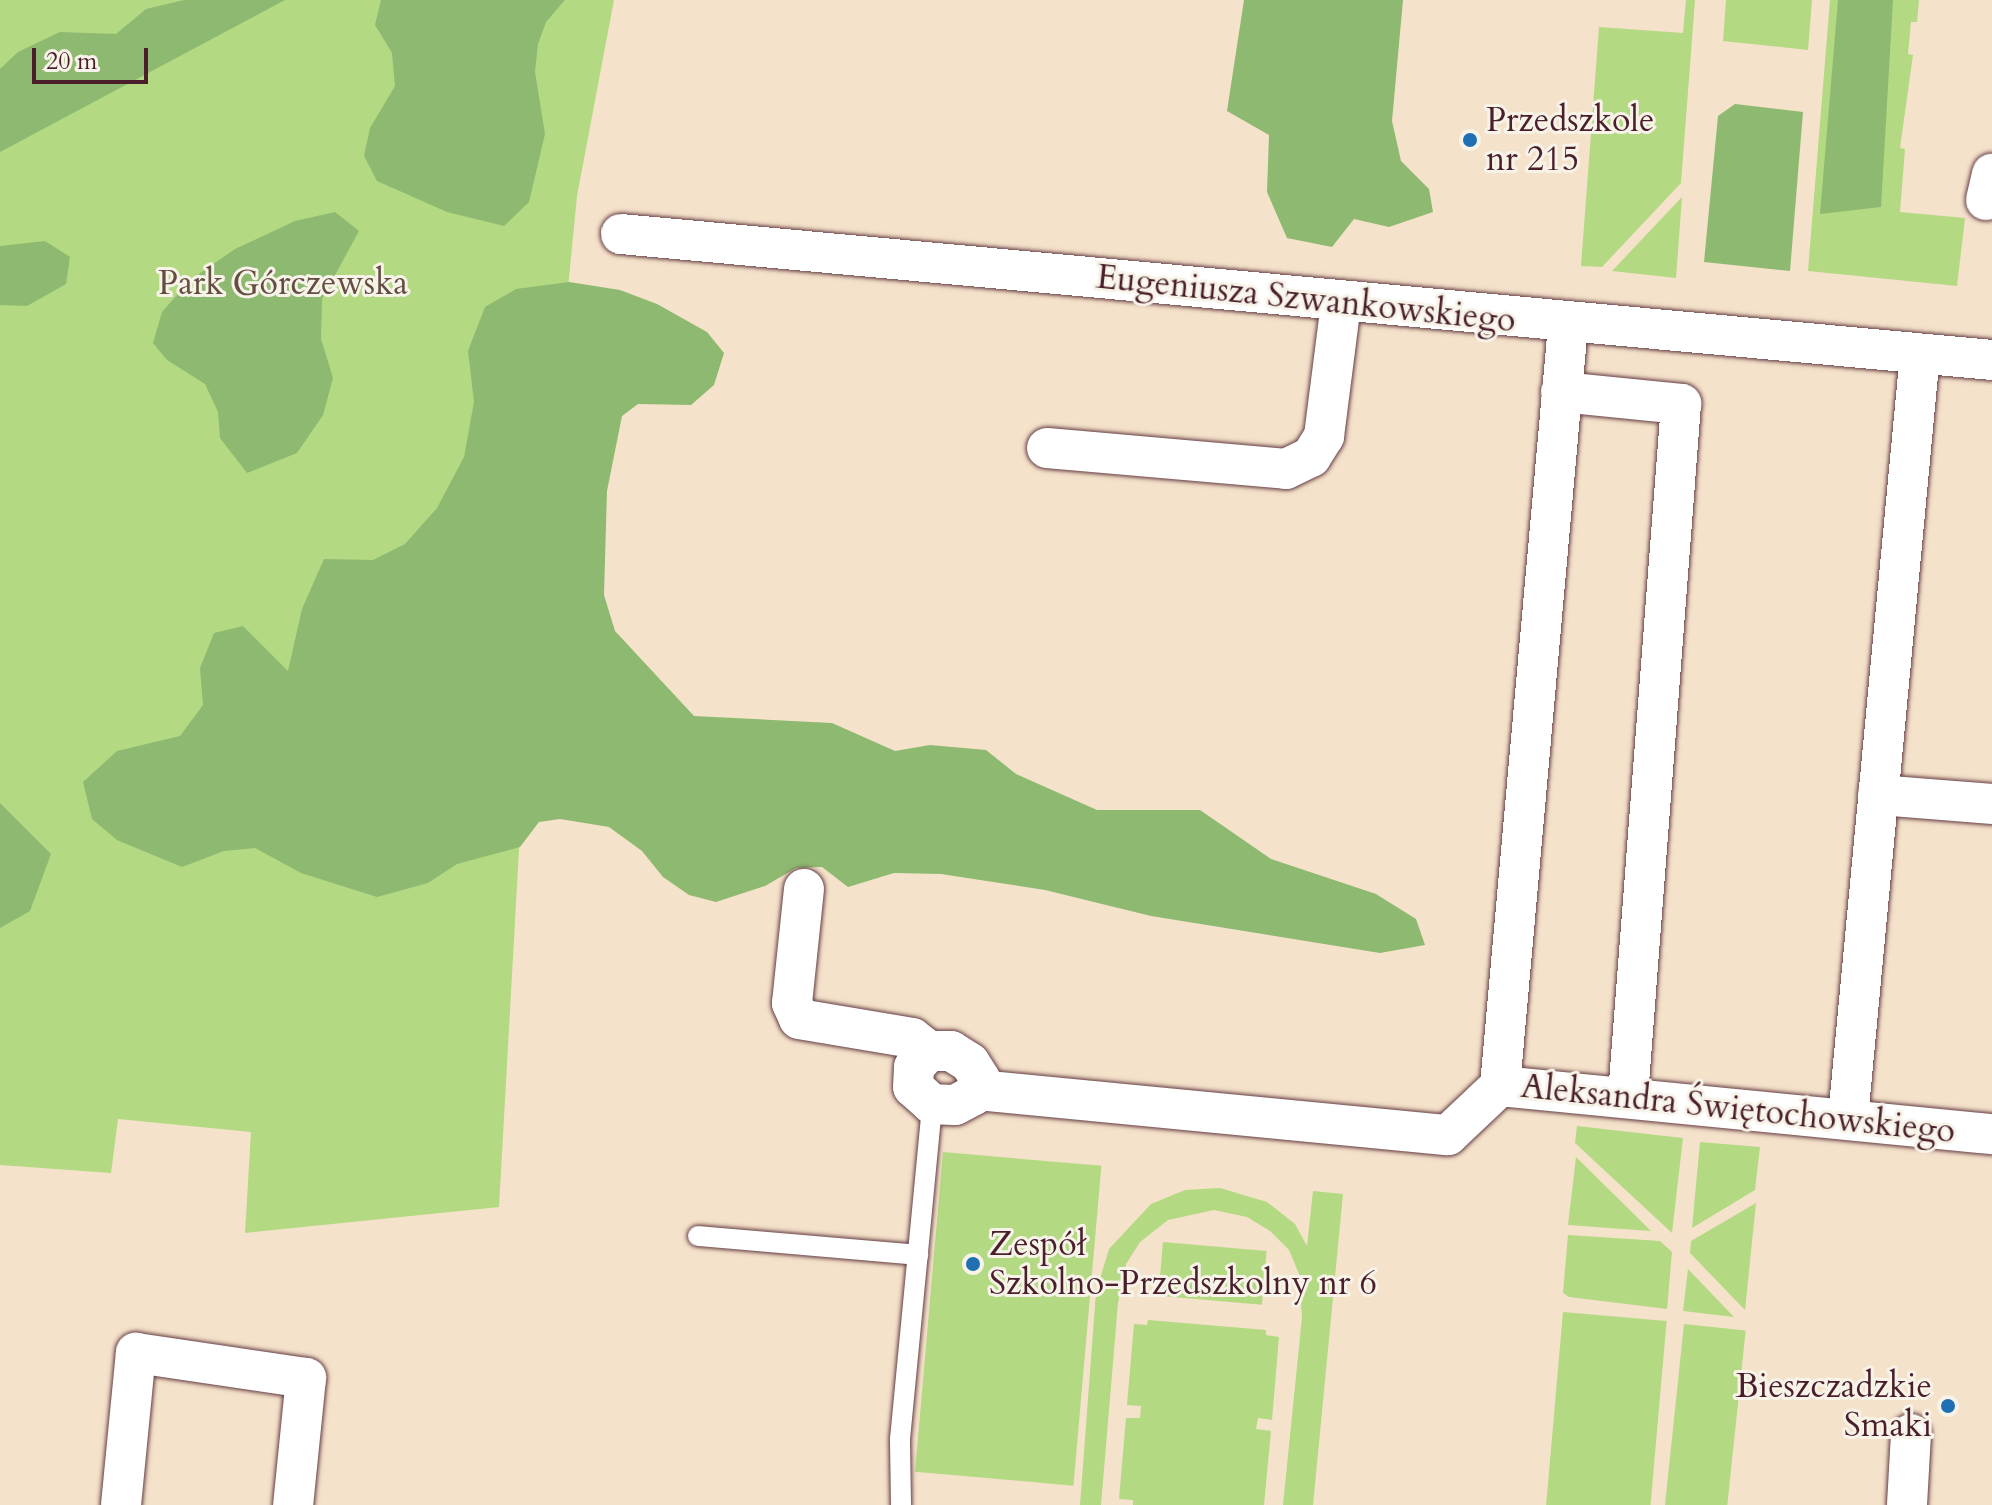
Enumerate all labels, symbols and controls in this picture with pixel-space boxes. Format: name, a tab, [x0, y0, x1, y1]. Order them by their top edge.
scale bar	[36, 32, 152, 82]
text: 20 m	[46, 45, 97, 78]
place label: Przedszkole nr 215	[1486, 100, 1654, 180]
marker: Przedszkole nr 215	[1461, 131, 1479, 149]
street label: Eugeniusza Szwankowskiego	[1094, 257, 1518, 341]
park label: Park Górczewska	[158, 264, 408, 304]
street label: Aleksandra Świętochowskiego	[1519, 1066, 1957, 1152]
place label: Zespół Szkolno-Przedszkolny nr 6	[989, 1224, 1377, 1304]
marker: Zespół Szkolno-Przedszkolny nr 6	[964, 1255, 982, 1273]
place label: Bieszczadzkie Smaki	[1735, 1366, 1932, 1446]
marker: Bieszczadzkie Smaki	[1939, 1397, 1957, 1415]

